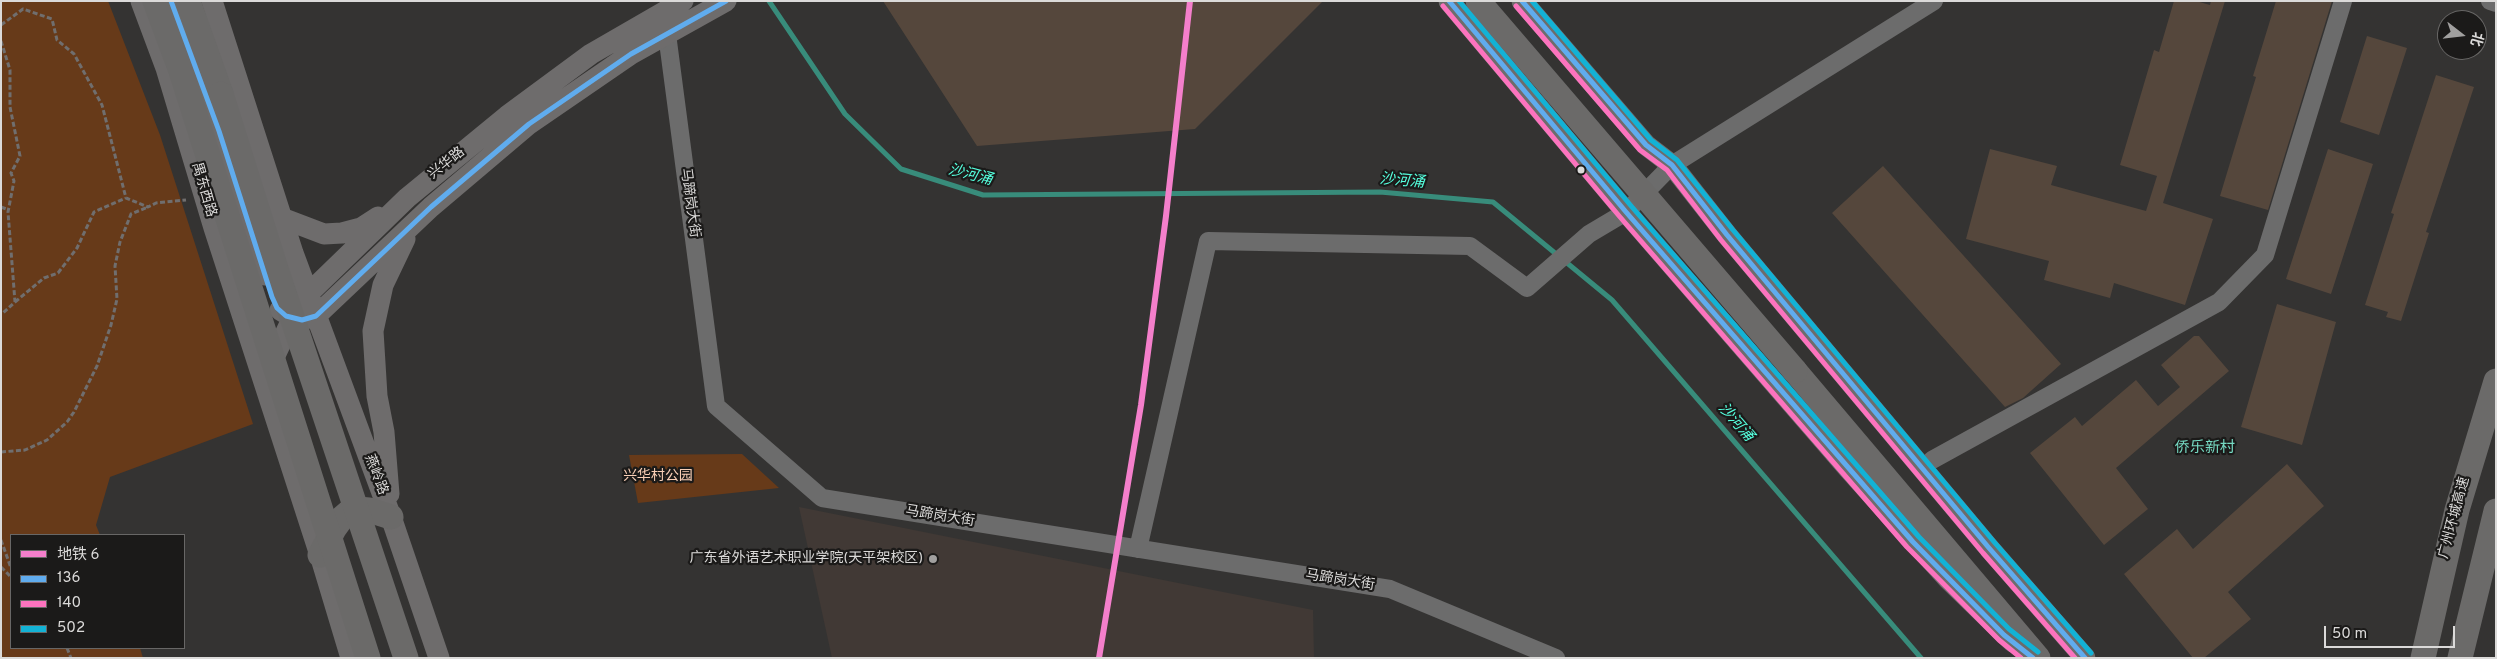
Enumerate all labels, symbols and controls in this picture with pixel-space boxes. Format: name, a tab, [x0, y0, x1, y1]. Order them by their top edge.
north arrow	[2437, 10, 2487, 60]
text: 北	[2466, 30, 2486, 48]
street label: 兴华路	[425, 144, 469, 184]
street label: 禺东西路	[187, 161, 219, 219]
water label: 沙河涌	[946, 162, 994, 190]
unlabelled marker	[1576, 165, 1586, 175]
street label: 马蹄岗大街	[676, 167, 702, 239]
water label: 沙河涌	[1379, 171, 1425, 193]
water label: 沙河涌	[1713, 400, 1757, 446]
district label: 侨乐新村	[2175, 440, 2235, 458]
street label: 燕岭路	[360, 452, 390, 498]
park label: 兴华村公园	[623, 469, 693, 485]
street label: 广州环城高速	[2436, 475, 2474, 561]
street label: 马蹄岗大街	[904, 503, 976, 531]
legend	[10, 534, 185, 649]
text: 地铁 6	[57, 546, 99, 565]
place label: 广东省外语艺术职业学院(天平架校区)	[689, 551, 923, 567]
marker: 广东省外语艺术职业学院(天平架校区)	[927, 553, 939, 565]
street label: 马蹄岗大街	[1304, 567, 1376, 595]
text: 136	[57, 569, 81, 588]
text: 140	[57, 594, 81, 613]
scale bar	[2327, 616, 2458, 648]
text: 502	[57, 619, 85, 638]
text: 50 m	[2332, 625, 2367, 644]

